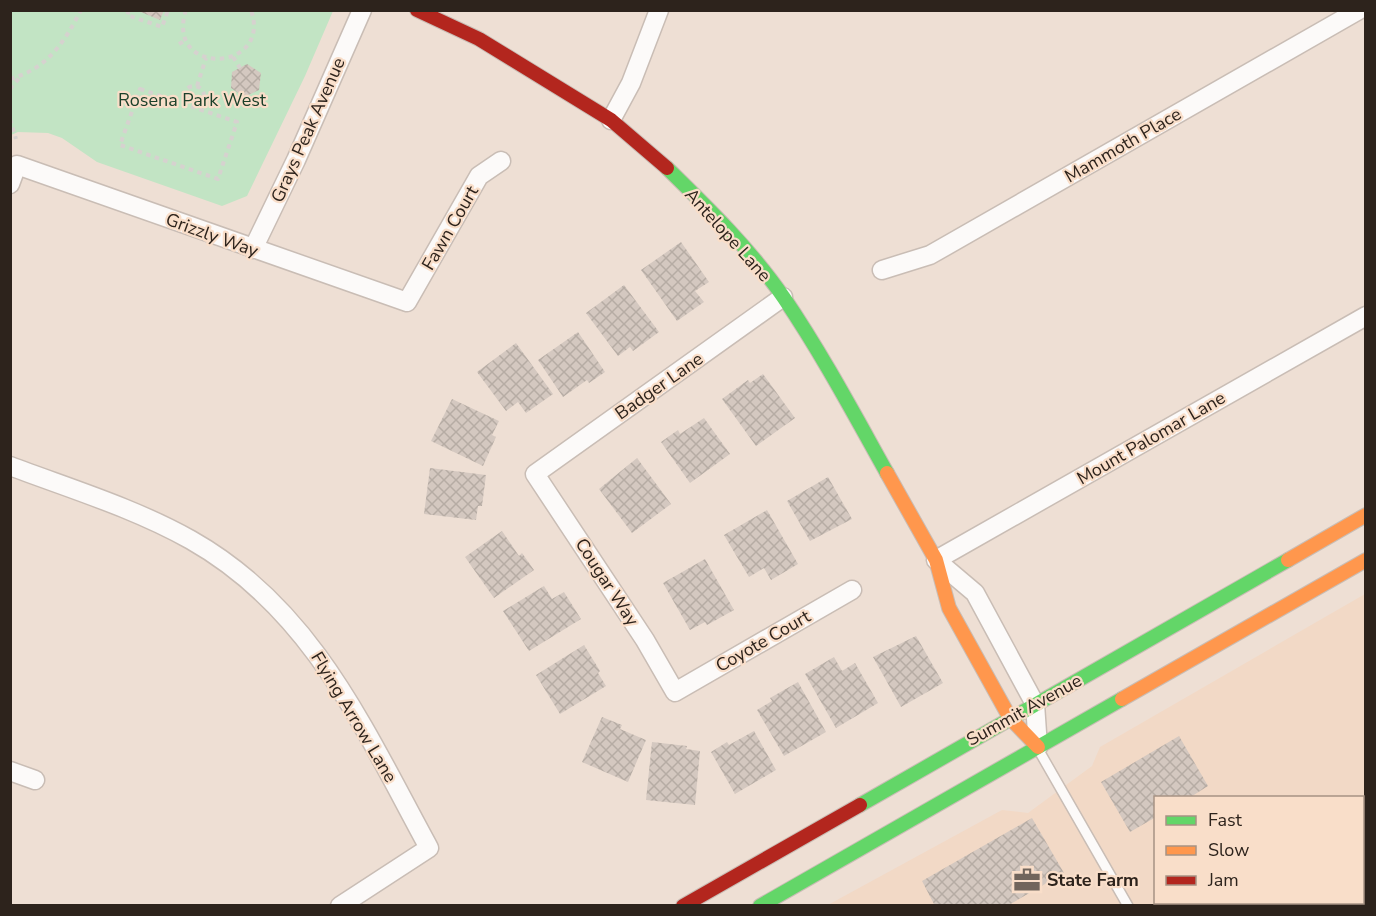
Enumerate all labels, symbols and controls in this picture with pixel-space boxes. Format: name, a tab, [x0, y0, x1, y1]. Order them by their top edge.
street label: Grays Peak Avenue	[265, 54, 351, 206]
park label: Rosena Park West	[118, 88, 267, 112]
street label: Mammoth Place	[1060, 102, 1186, 188]
street label: Fawn Court	[416, 181, 484, 275]
street label: Antelope Lane	[680, 183, 776, 287]
street label: Grizzly Way	[162, 207, 262, 263]
street label: Badger Lane	[610, 347, 708, 425]
street label: Mount Palomar Lane	[1072, 386, 1230, 490]
street label: Cougar Way	[570, 533, 645, 631]
street label: Coyote Court	[711, 604, 815, 678]
street label: Flying Arrow Lane	[305, 647, 403, 787]
street label: Summit Avenue	[962, 668, 1086, 752]
legend	[1154, 796, 1364, 904]
text: Fast	[1208, 808, 1243, 832]
text: Slow	[1208, 838, 1249, 862]
office icon: State Farm	[1012, 865, 1042, 895]
place label: State Farm	[1047, 868, 1139, 892]
text: Jam	[1207, 868, 1239, 892]

